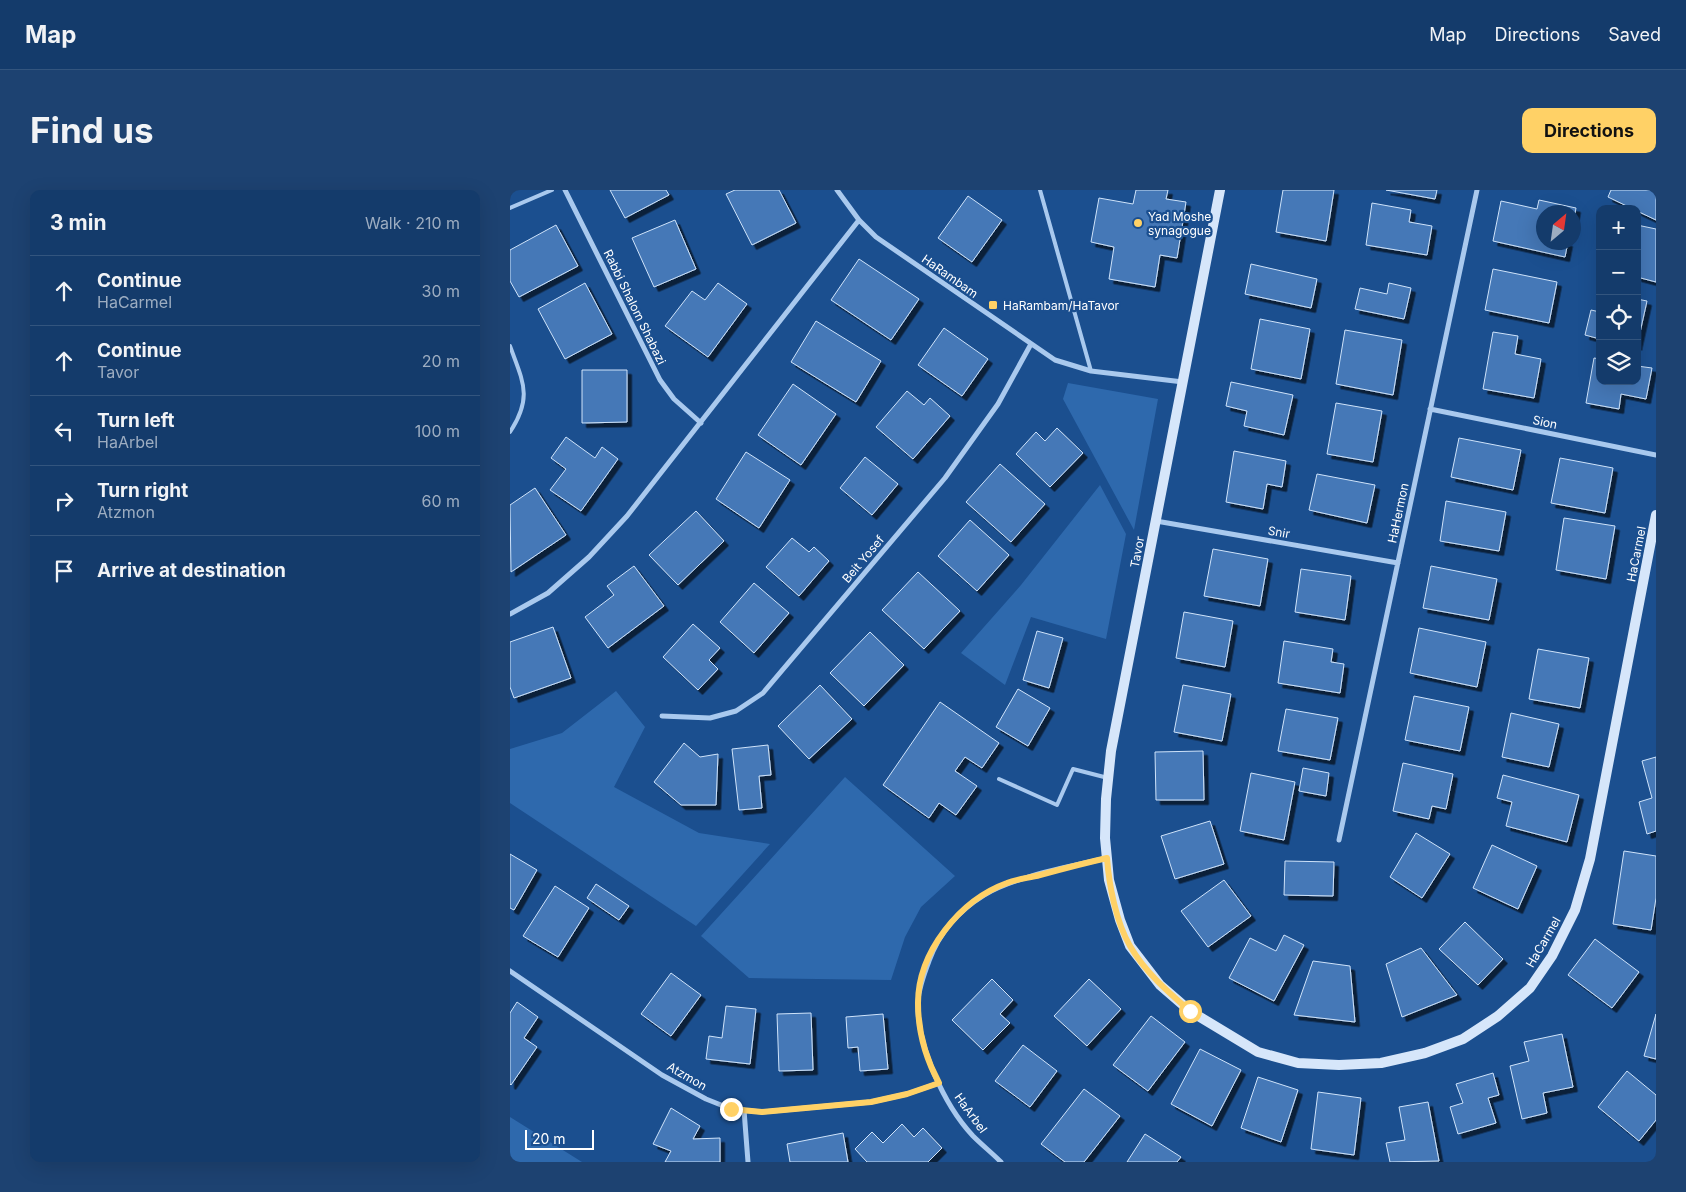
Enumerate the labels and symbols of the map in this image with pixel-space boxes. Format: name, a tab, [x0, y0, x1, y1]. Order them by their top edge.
north arrow	[1536, 205, 1581, 250]
place label: Yad Moshe synagogue	[1148, 209, 1211, 238]
marker: Yad Moshe synagogue	[1132, 217, 1144, 229]
street label: Rabbi Shalom Shabazi	[601, 247, 669, 367]
street label: HaRambam	[919, 251, 981, 301]
place label: HaRambam/HaTavor	[1003, 298, 1120, 313]
marker: HaRambam/HaTavor	[987, 299, 999, 311]
street label: Sion	[1531, 412, 1559, 432]
street label: HaHermon	[1384, 482, 1412, 544]
street label: Snir	[1267, 523, 1292, 541]
street label: HaCarmel	[1623, 525, 1649, 583]
street label: Beit Yosef	[839, 532, 888, 586]
street label: Tavor	[1127, 535, 1147, 569]
street label: HaCarmel	[1522, 914, 1564, 970]
route start	[1179, 1000, 1202, 1023]
street label: Atzmon	[664, 1059, 710, 1093]
street label: HaArbel	[951, 1090, 991, 1136]
route end	[720, 1098, 743, 1121]
scale bar	[525, 1127, 594, 1150]

